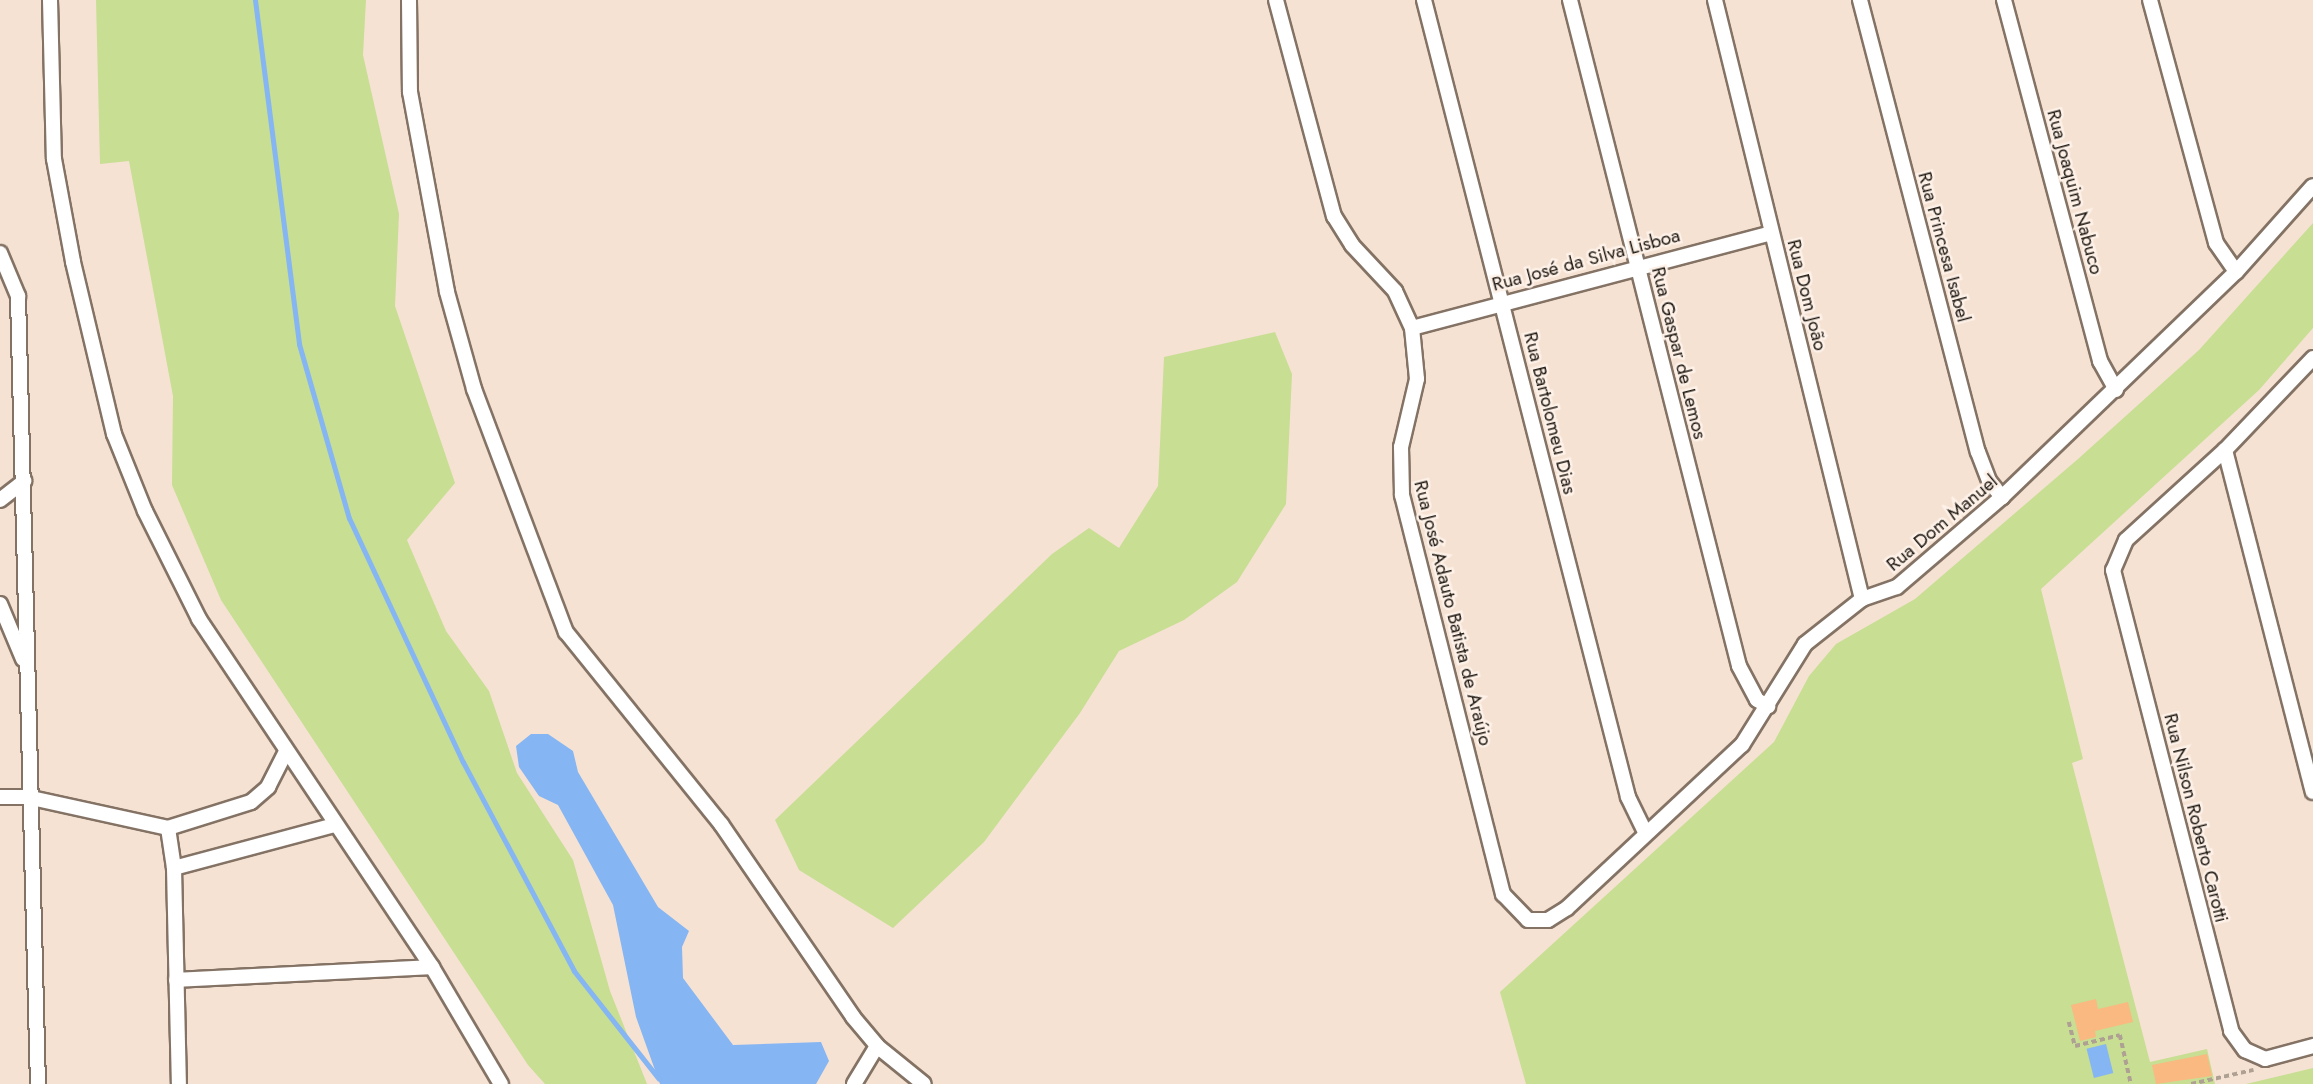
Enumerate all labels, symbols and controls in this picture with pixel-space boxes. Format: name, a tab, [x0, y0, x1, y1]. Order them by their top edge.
street label: Rua Joaquim Nabuco	[2042, 107, 2108, 277]
street label: Rua Princesa Isabel	[1913, 169, 1975, 325]
street label: Rua José da Silva Lisboa	[1490, 224, 1682, 296]
street label: Rua Dom João	[1782, 237, 1832, 353]
street label: Rua Gaspar de Lemos	[1647, 265, 1711, 441]
street label: Rua Bartolomeu Dias	[1519, 330, 1581, 496]
street label: Rua Dom Manuel	[1882, 470, 2002, 576]
street label: Rua José Adauto Batista de Araújo	[1409, 478, 1497, 748]
street label: Rua Nilson Roberto Carotti	[2159, 711, 2233, 925]

